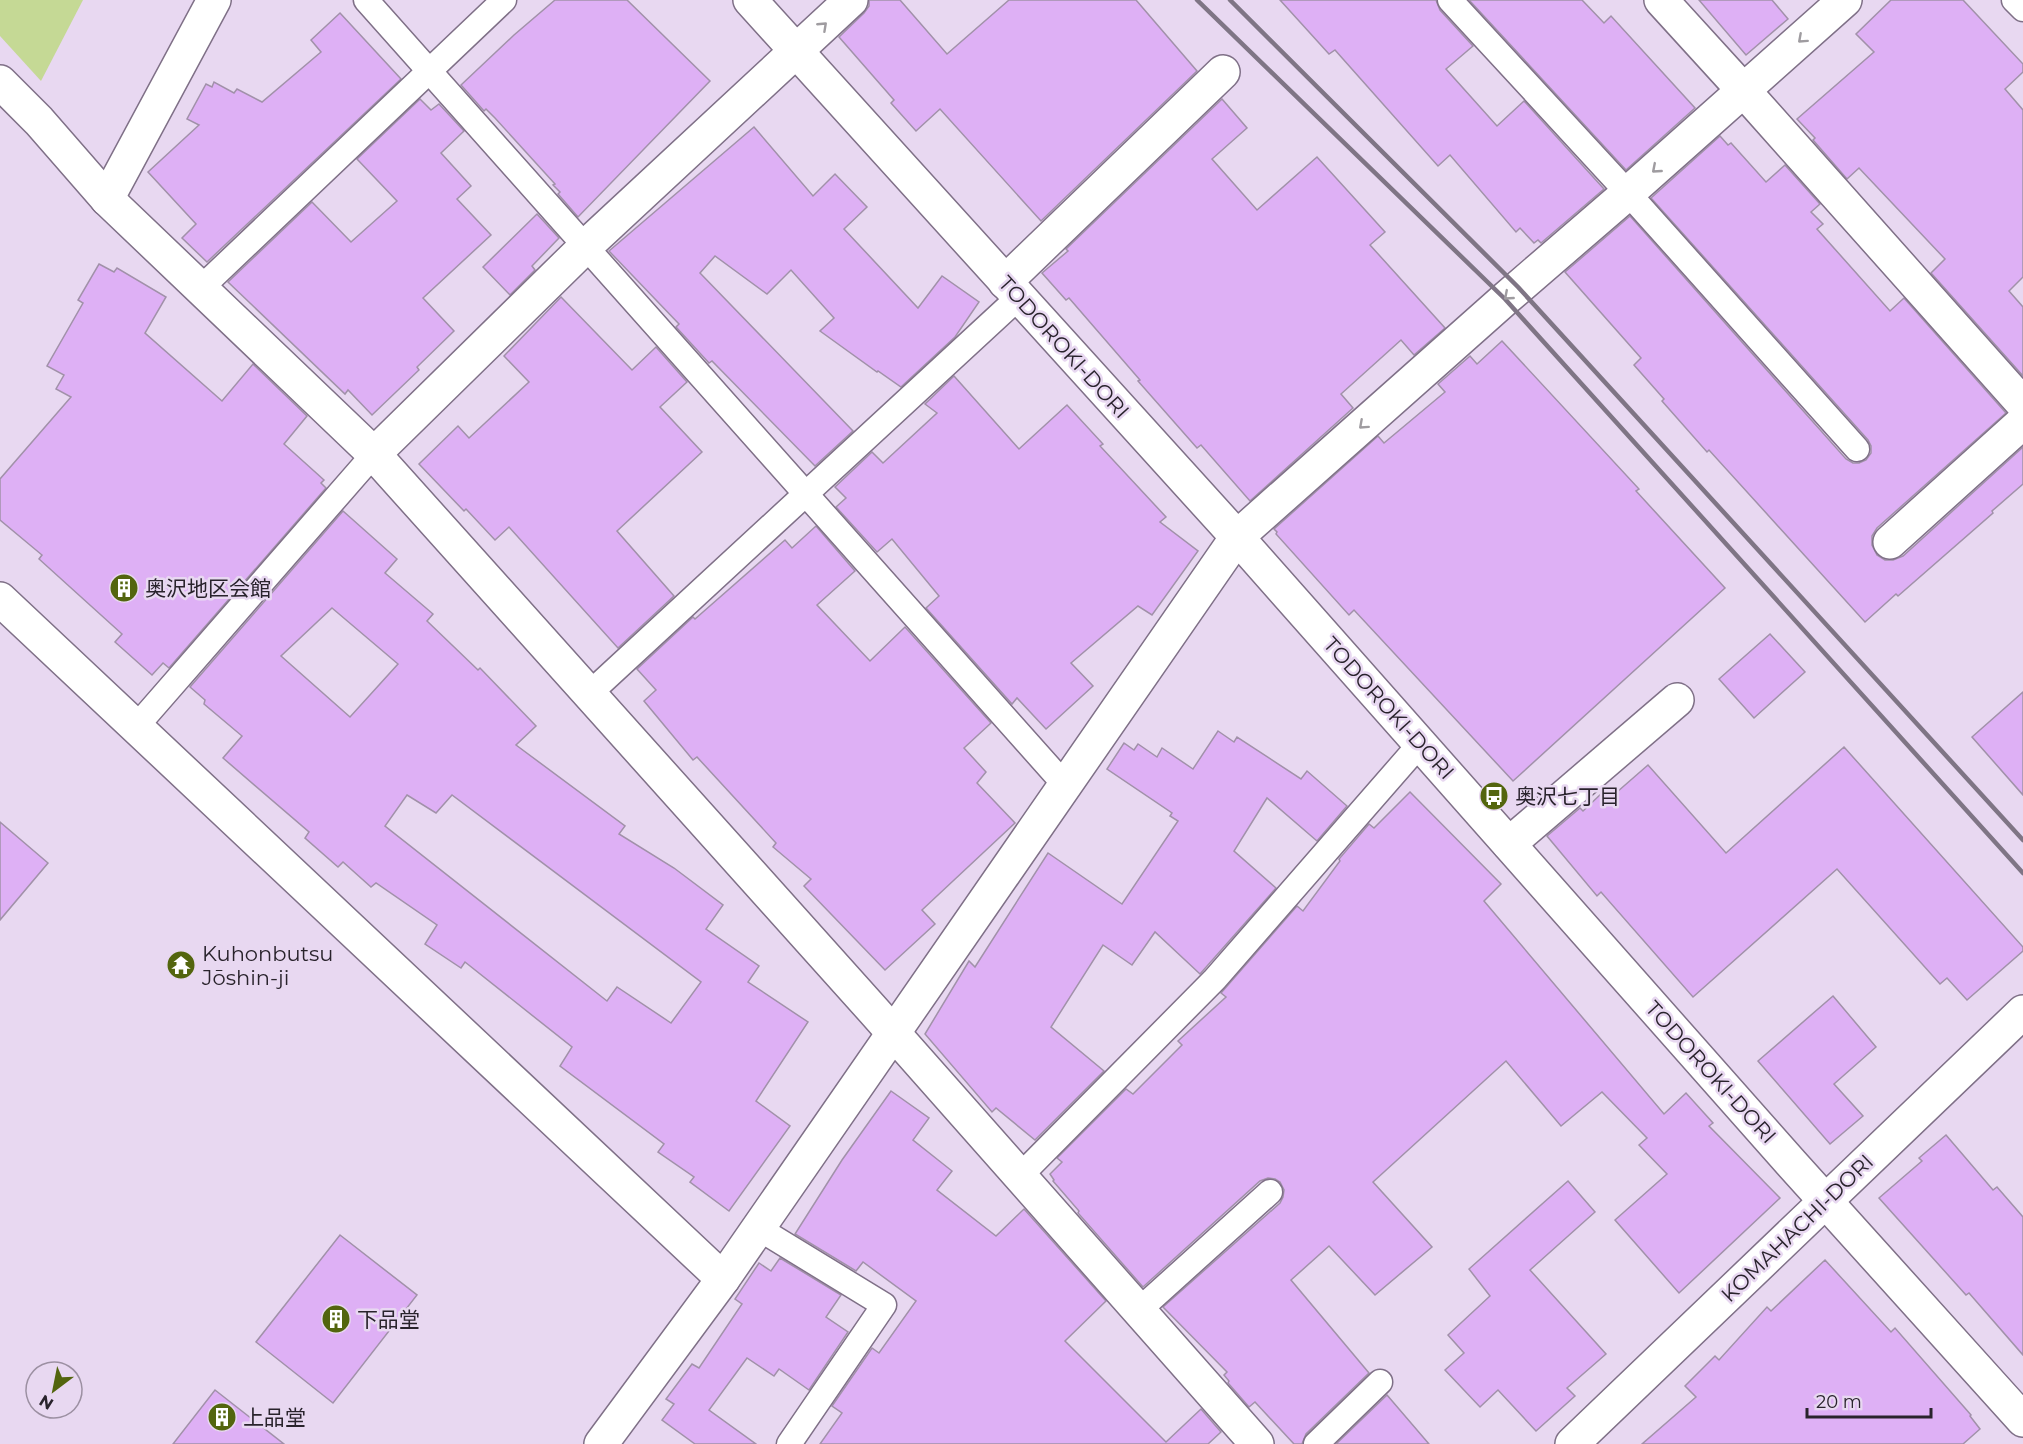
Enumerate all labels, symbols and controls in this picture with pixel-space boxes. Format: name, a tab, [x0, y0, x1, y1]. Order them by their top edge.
one-way arrow	[816, 22, 827, 33]
one-way arrow	[1798, 32, 1809, 43]
one-way arrow	[1652, 162, 1663, 173]
street label: TODOROKI-DORI	[993, 271, 1135, 423]
one-way arrow	[1504, 289, 1515, 300]
one-way arrow	[1359, 418, 1369, 429]
building icon: 奥沢地区会館	[108, 572, 140, 604]
place label: 奥沢地区会館	[145, 576, 271, 601]
street label: TODOROKI-DORI	[1318, 632, 1460, 784]
bus stop icon: 奥沢七丁目	[1478, 780, 1510, 812]
place label: 奥沢七丁目	[1515, 784, 1620, 809]
place label: Kuhonbutsu Jōshin-ji	[201, 941, 333, 990]
temple icon: Kuhonbutsu Jōshin-ji	[165, 949, 197, 981]
street label: TODOROKI-DORI	[1640, 996, 1782, 1148]
street label: KOMAHACHI-DORI	[1716, 1149, 1878, 1307]
building icon: 下品堂	[320, 1303, 352, 1335]
place label: 下品堂	[357, 1307, 420, 1332]
north arrow	[24, 1360, 84, 1420]
scale bar	[1807, 1381, 1932, 1419]
text: N	[36, 1391, 57, 1414]
text: 20 m	[1816, 1391, 1862, 1413]
building icon: 上品堂	[206, 1401, 238, 1433]
place label: 上品堂	[243, 1405, 306, 1430]

